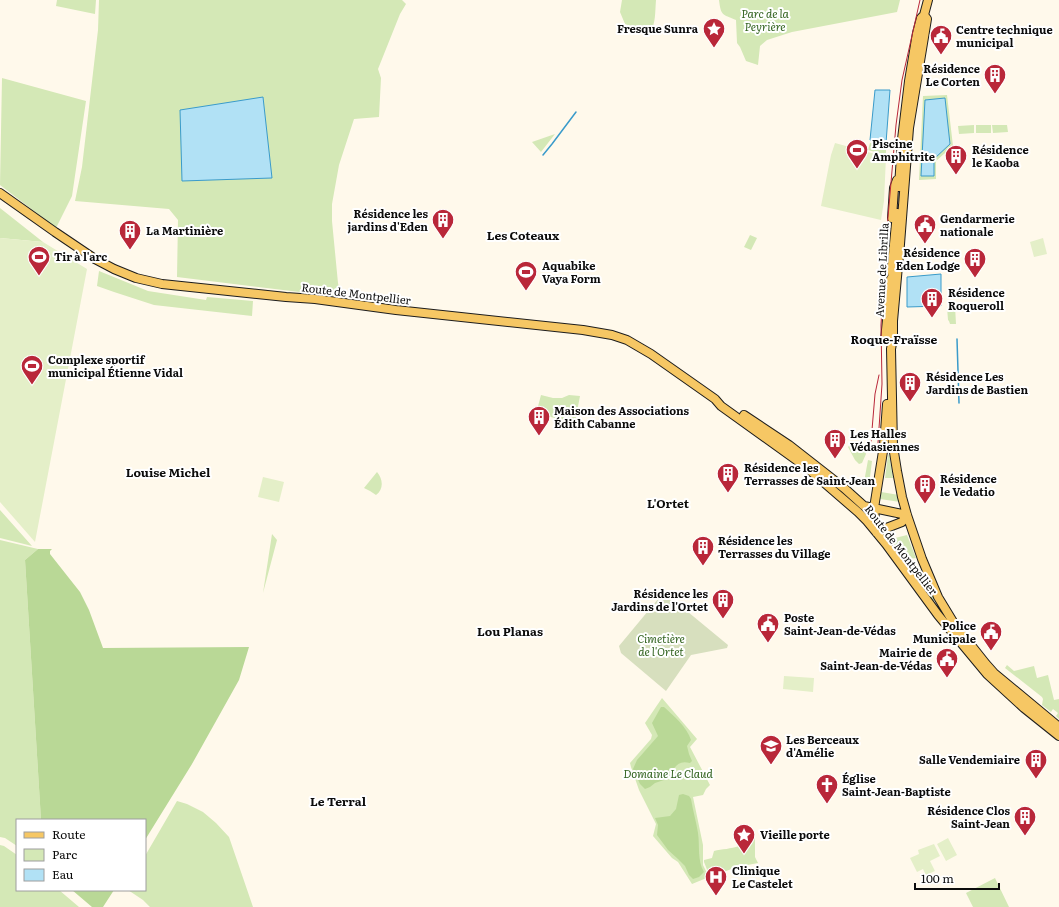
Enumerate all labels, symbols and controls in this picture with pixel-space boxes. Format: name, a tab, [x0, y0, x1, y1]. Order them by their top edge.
park label: Parc de la Peyrière	[741, 5, 789, 34]
place icon: Fresque Sunra	[701, 16, 727, 49]
place label: Fresque Sunra	[617, 20, 699, 36]
place label: Centre technique municipal	[956, 21, 1053, 50]
public building icon: Centre technique municipal	[928, 23, 954, 56]
place label: Résidence Le Corten	[923, 60, 980, 89]
building icon: Résidence Le Corten	[982, 62, 1008, 95]
place label: Piscine Amphitrite	[872, 135, 935, 164]
sports icon: Piscine Amphitrite	[844, 137, 870, 170]
place label: Résidence le Kaoba	[972, 141, 1029, 170]
building icon: Résidence le Kaoba	[943, 143, 969, 176]
place label: Résidence les jardins d'Eden	[348, 205, 428, 234]
building icon: Résidence les jardins d'Eden	[430, 207, 456, 240]
place label: Gendarmerie nationale	[940, 210, 1015, 239]
public building icon: Gendarmerie nationale	[912, 212, 938, 245]
building icon: La Martinière	[117, 218, 143, 251]
place label: La Martinière	[146, 222, 223, 238]
street label: Avenue de Librilla	[871, 222, 891, 318]
district label: Les Coteaux	[487, 226, 560, 244]
sports icon: Tir à l'arc	[26, 244, 52, 277]
place label: Résidence Eden Lodge	[896, 244, 960, 273]
building icon: Résidence Eden Lodge	[962, 246, 988, 279]
place label: Tir à l'arc	[54, 248, 107, 264]
place label: Aquabike Vaya Form	[542, 257, 601, 286]
sports icon: Aquabike Vaya Form	[513, 259, 539, 292]
street label: Route de Montpellier	[301, 278, 412, 308]
place label: Résidence Roqueroll	[948, 284, 1005, 313]
building icon: Résidence Roqueroll	[919, 286, 945, 319]
district label: Roque-Fraïsse	[851, 330, 938, 348]
place label: Complexe sportif municipal Étienne Vidal	[48, 351, 183, 380]
sports icon: Complexe sportif municipal Étienne Vidal	[19, 353, 45, 386]
place label: Résidence Les Jardins de Bastien	[926, 368, 1028, 397]
building icon: Résidence Les Jardins de Bastien	[897, 370, 923, 403]
place label: Maison des Associations Édith Cabanne	[554, 402, 690, 431]
building icon: Maison des Associations Édith Cabanne	[526, 404, 552, 437]
place label: Les Halles Védasiennes	[850, 425, 920, 454]
building icon: Les Halles Védasiennes	[822, 427, 848, 460]
place label: Résidence les Terrasses de Saint-Jean	[744, 459, 876, 488]
building icon: Résidence les Terrasses de Saint-Jean	[715, 461, 741, 494]
district label: Louise Michel	[126, 463, 211, 481]
place label: Résidence le Vedatio	[940, 470, 997, 499]
building icon: Résidence le Vedatio	[912, 472, 938, 505]
district label: L'Ortet	[647, 494, 690, 512]
street label: Route de Montpellier	[862, 501, 942, 598]
place label: Résidence les Terrasses du Village	[718, 532, 831, 561]
building icon: Résidence les Terrasses du Village	[690, 534, 716, 567]
place label: Résidence les Jardins de l'Ortet	[611, 585, 708, 614]
building icon: Résidence les Jardins de l'Ortet	[710, 587, 736, 620]
place label: Poste Saint-Jean-de-Védas	[784, 609, 896, 638]
public building icon: Poste Saint-Jean-de-Védas	[755, 611, 781, 644]
place label: Police Municipale	[913, 617, 976, 646]
public building icon: Police Municipale	[978, 619, 1004, 652]
district label: Lou Planas	[477, 622, 543, 640]
park label: Cimetière de l'Ortet	[637, 630, 685, 659]
place label: Mairie de Saint-Jean-de-Védas	[820, 644, 933, 673]
public building icon: Mairie de Saint-Jean-de-Védas	[934, 646, 960, 679]
place label: Les Berceaux d'Amélie	[786, 731, 859, 760]
school or university icon: Les Berceaux d'Amélie	[758, 733, 784, 766]
building icon: Salle Vendemiaire	[1023, 747, 1049, 780]
place label: Salle Vendemiaire	[919, 751, 1020, 767]
park label: Domaine Le Claud	[623, 765, 714, 781]
place label: Église Saint-Jean-Baptiste	[842, 770, 951, 799]
church icon: Église Saint-Jean-Baptiste	[814, 772, 840, 805]
district label: Le Terral	[310, 792, 367, 810]
place label: Résidence Clos Saint-Jean	[927, 802, 1010, 831]
building icon: Résidence Clos Saint-Jean	[1012, 804, 1038, 837]
legend	[16, 819, 146, 891]
place icon: Vieille porte	[731, 822, 757, 855]
text: Route	[52, 825, 86, 843]
place label: Vieille porte	[760, 826, 830, 842]
text: Parc	[52, 845, 77, 863]
place label: Clinique Le Castelet	[732, 862, 793, 891]
hospital icon: Clinique Le Castelet	[703, 864, 729, 897]
text: Eau	[52, 865, 74, 883]
scale bar	[915, 865, 999, 891]
text: 100 m	[921, 869, 954, 887]

